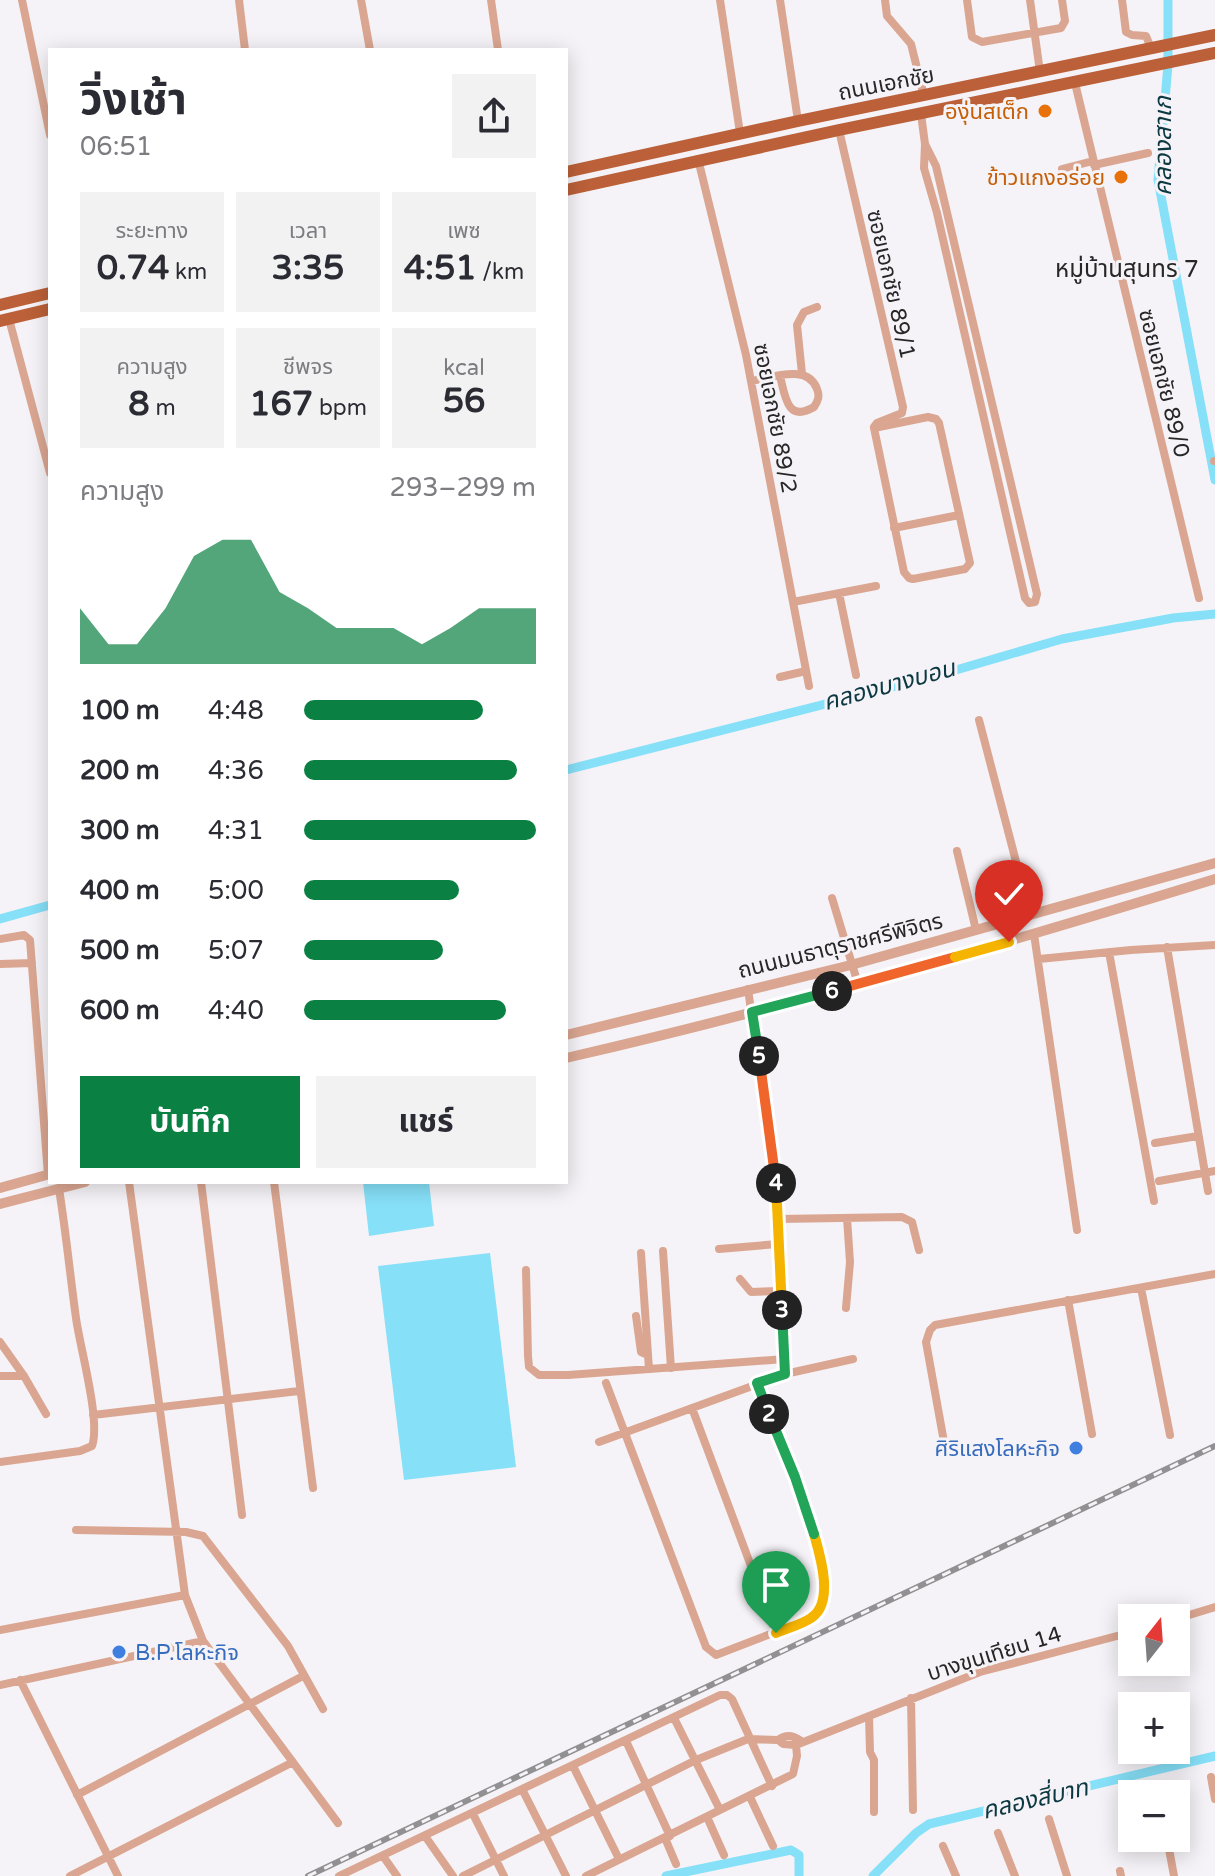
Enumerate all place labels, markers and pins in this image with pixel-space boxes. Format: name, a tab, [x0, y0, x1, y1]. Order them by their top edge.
place label: องุ่นสเต็ก	[945, 99, 1029, 125]
marker: องุ่นสเต็ก	[1036, 102, 1054, 120]
place label: ข้าวแกงอร่อย	[987, 165, 1105, 191]
marker: ข้าวแกงอร่อย	[1112, 168, 1130, 186]
pin	[975, 860, 1043, 942]
pin: 6	[812, 971, 852, 1011]
pin: 5	[739, 1036, 779, 1076]
pin: 4	[756, 1163, 796, 1203]
pin: 3	[762, 1290, 802, 1330]
pin: 2	[749, 1394, 789, 1434]
place label: ศิริแสงโลหะกิจ	[934, 1436, 1060, 1462]
marker: ศิริแสงโลหะกิจ	[1067, 1439, 1085, 1457]
pin	[742, 1551, 810, 1633]
place label: B.P.โลหะกิจ	[135, 1640, 239, 1666]
marker: B.P.โลหะกิจ	[110, 1643, 128, 1661]

